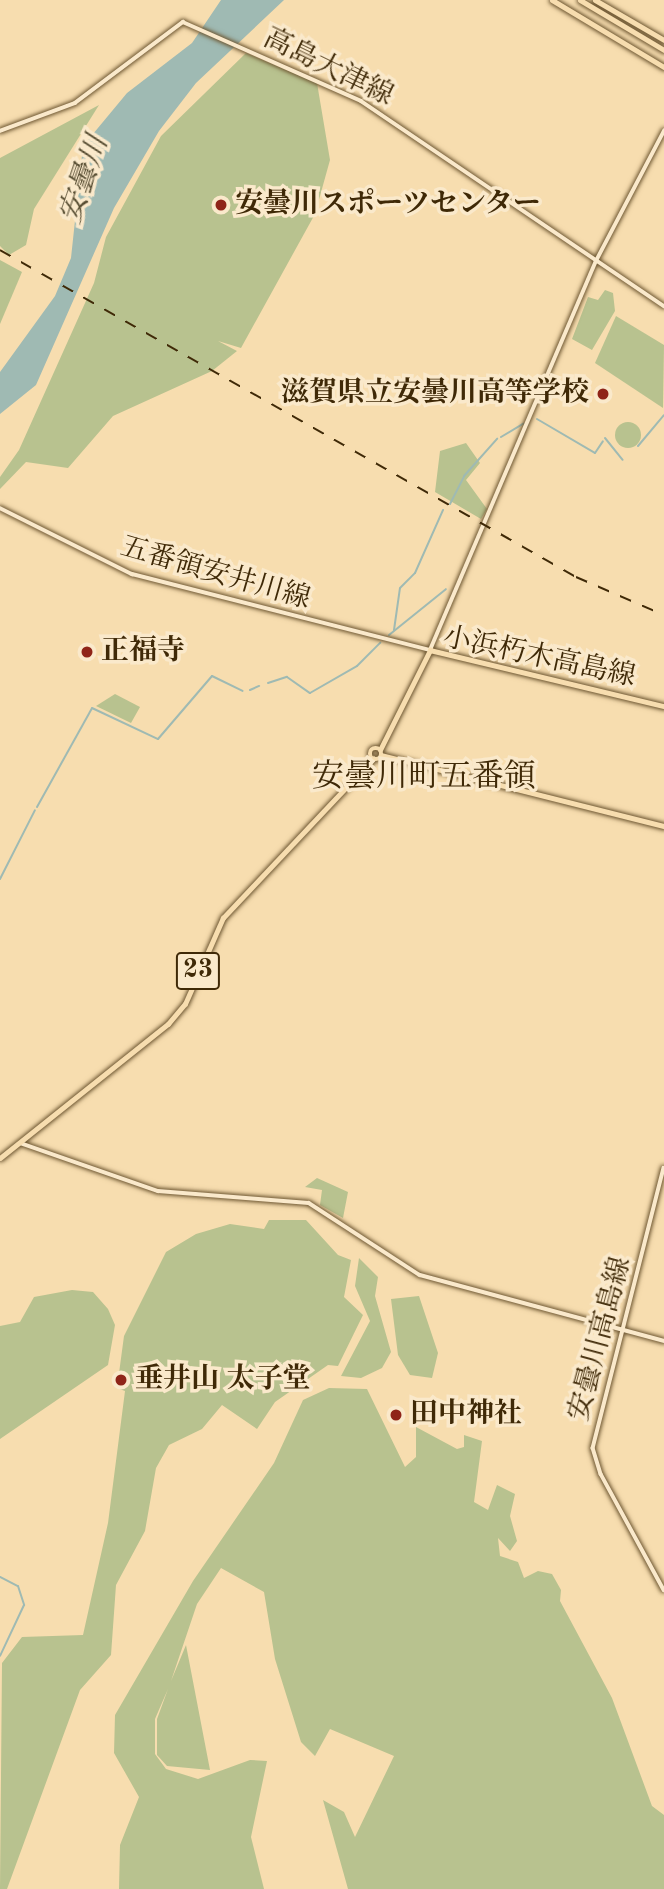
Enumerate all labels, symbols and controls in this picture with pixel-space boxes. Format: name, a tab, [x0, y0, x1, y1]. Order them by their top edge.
street label: 高島大津線	[258, 22, 398, 114]
water label: 安曇川	[53, 132, 117, 228]
place label: 安曇川スポーツセンター	[235, 188, 543, 222]
marker: 安曇川スポーツセンター	[213, 197, 229, 213]
place label: 滋賀県立安曇川高等学校	[281, 377, 589, 411]
marker: 滋賀県立安曇川高等学校	[595, 386, 611, 402]
street label: 五番領安井川線	[116, 531, 314, 617]
street label: 小浜朽木高島線	[440, 621, 638, 695]
place label: 正福寺	[101, 635, 185, 669]
marker: 正福寺	[79, 644, 95, 660]
district label: 安曇川町五番領	[312, 759, 536, 797]
road number: 23	[175, 948, 221, 994]
street label: 安曇川高島線	[563, 1254, 639, 1424]
place label: 垂井山 太子堂	[135, 1363, 311, 1397]
marker: 垂井山 太子堂	[113, 1372, 129, 1388]
place label: 田中神社	[410, 1398, 522, 1432]
marker: 田中神社	[388, 1407, 404, 1423]

